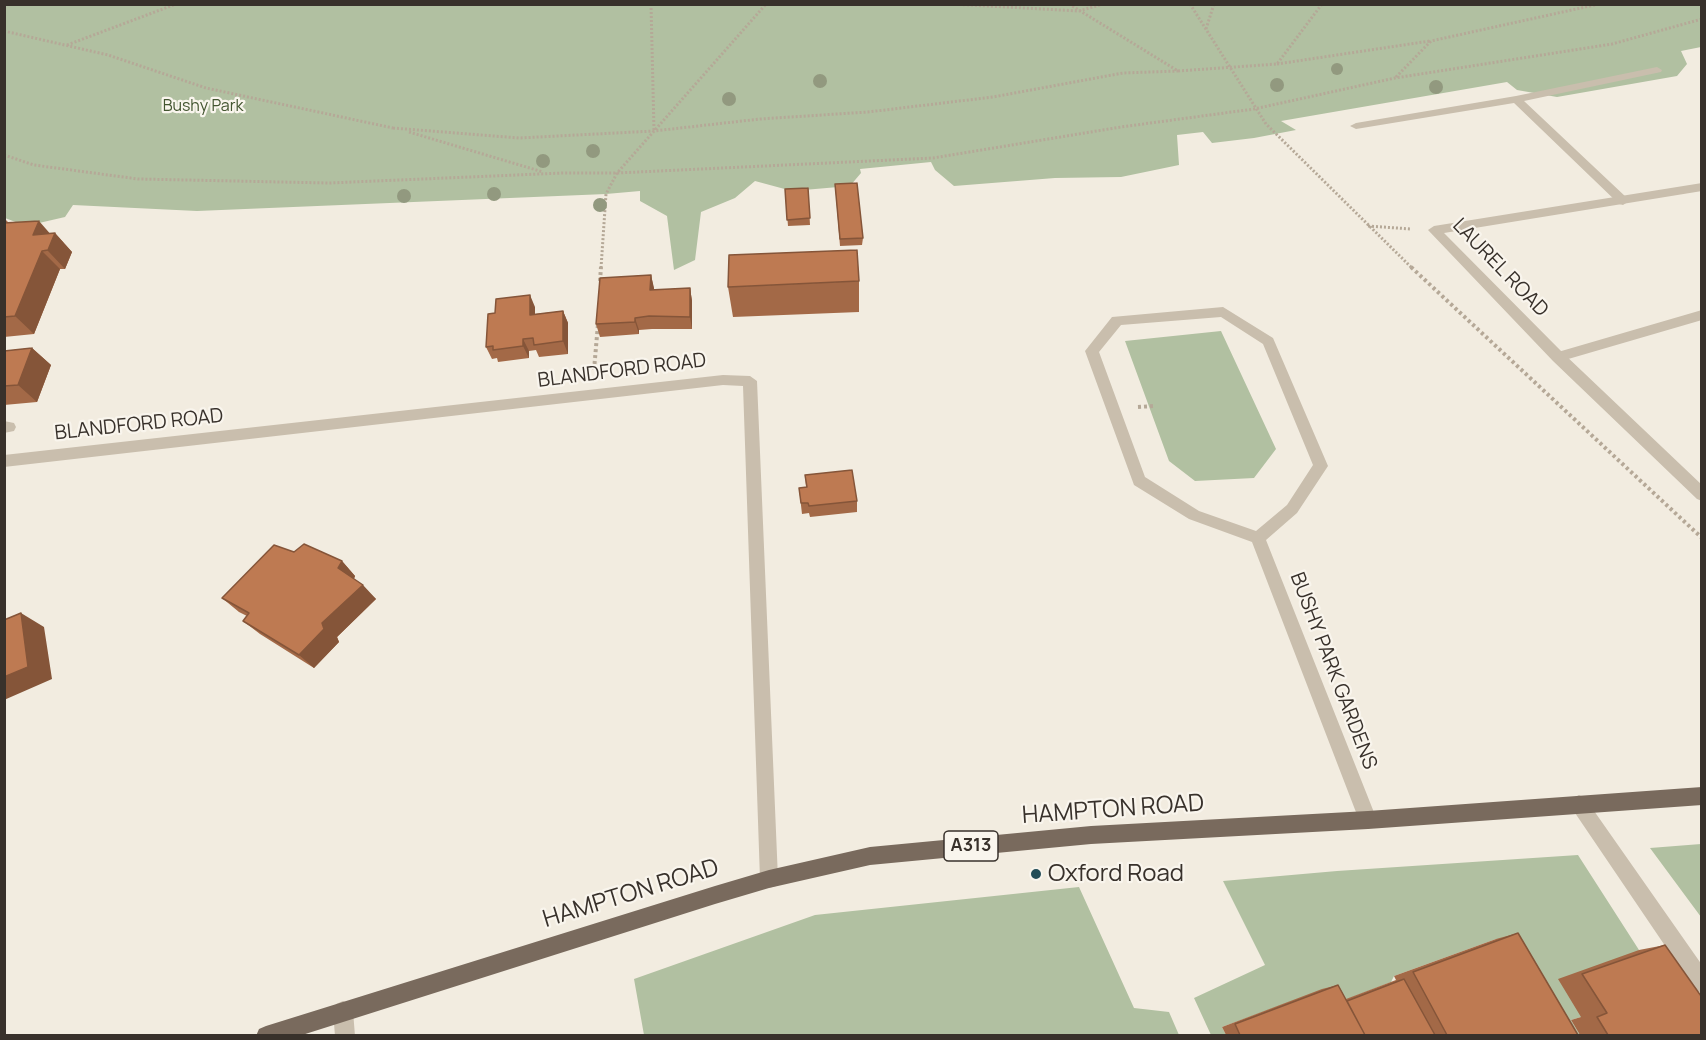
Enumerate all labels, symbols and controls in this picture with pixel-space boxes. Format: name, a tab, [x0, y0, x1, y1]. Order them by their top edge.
park label: Bushy Park	[163, 97, 243, 117]
street label: LAUREL ROAD	[1447, 214, 1553, 322]
street label: BLANDFORD ROAD	[536, 349, 708, 393]
street label: BLANDFORD ROAD	[53, 404, 225, 446]
street label: BUSHY PARK GARDENS	[1284, 569, 1382, 773]
street label: HAMPTON ROAD	[1021, 789, 1205, 831]
road number: A313	[944, 831, 998, 861]
street label: HAMPTON ROAD	[540, 854, 722, 934]
place label: Oxford Road	[1048, 860, 1184, 888]
marker: Oxford Road	[1029, 867, 1043, 881]

